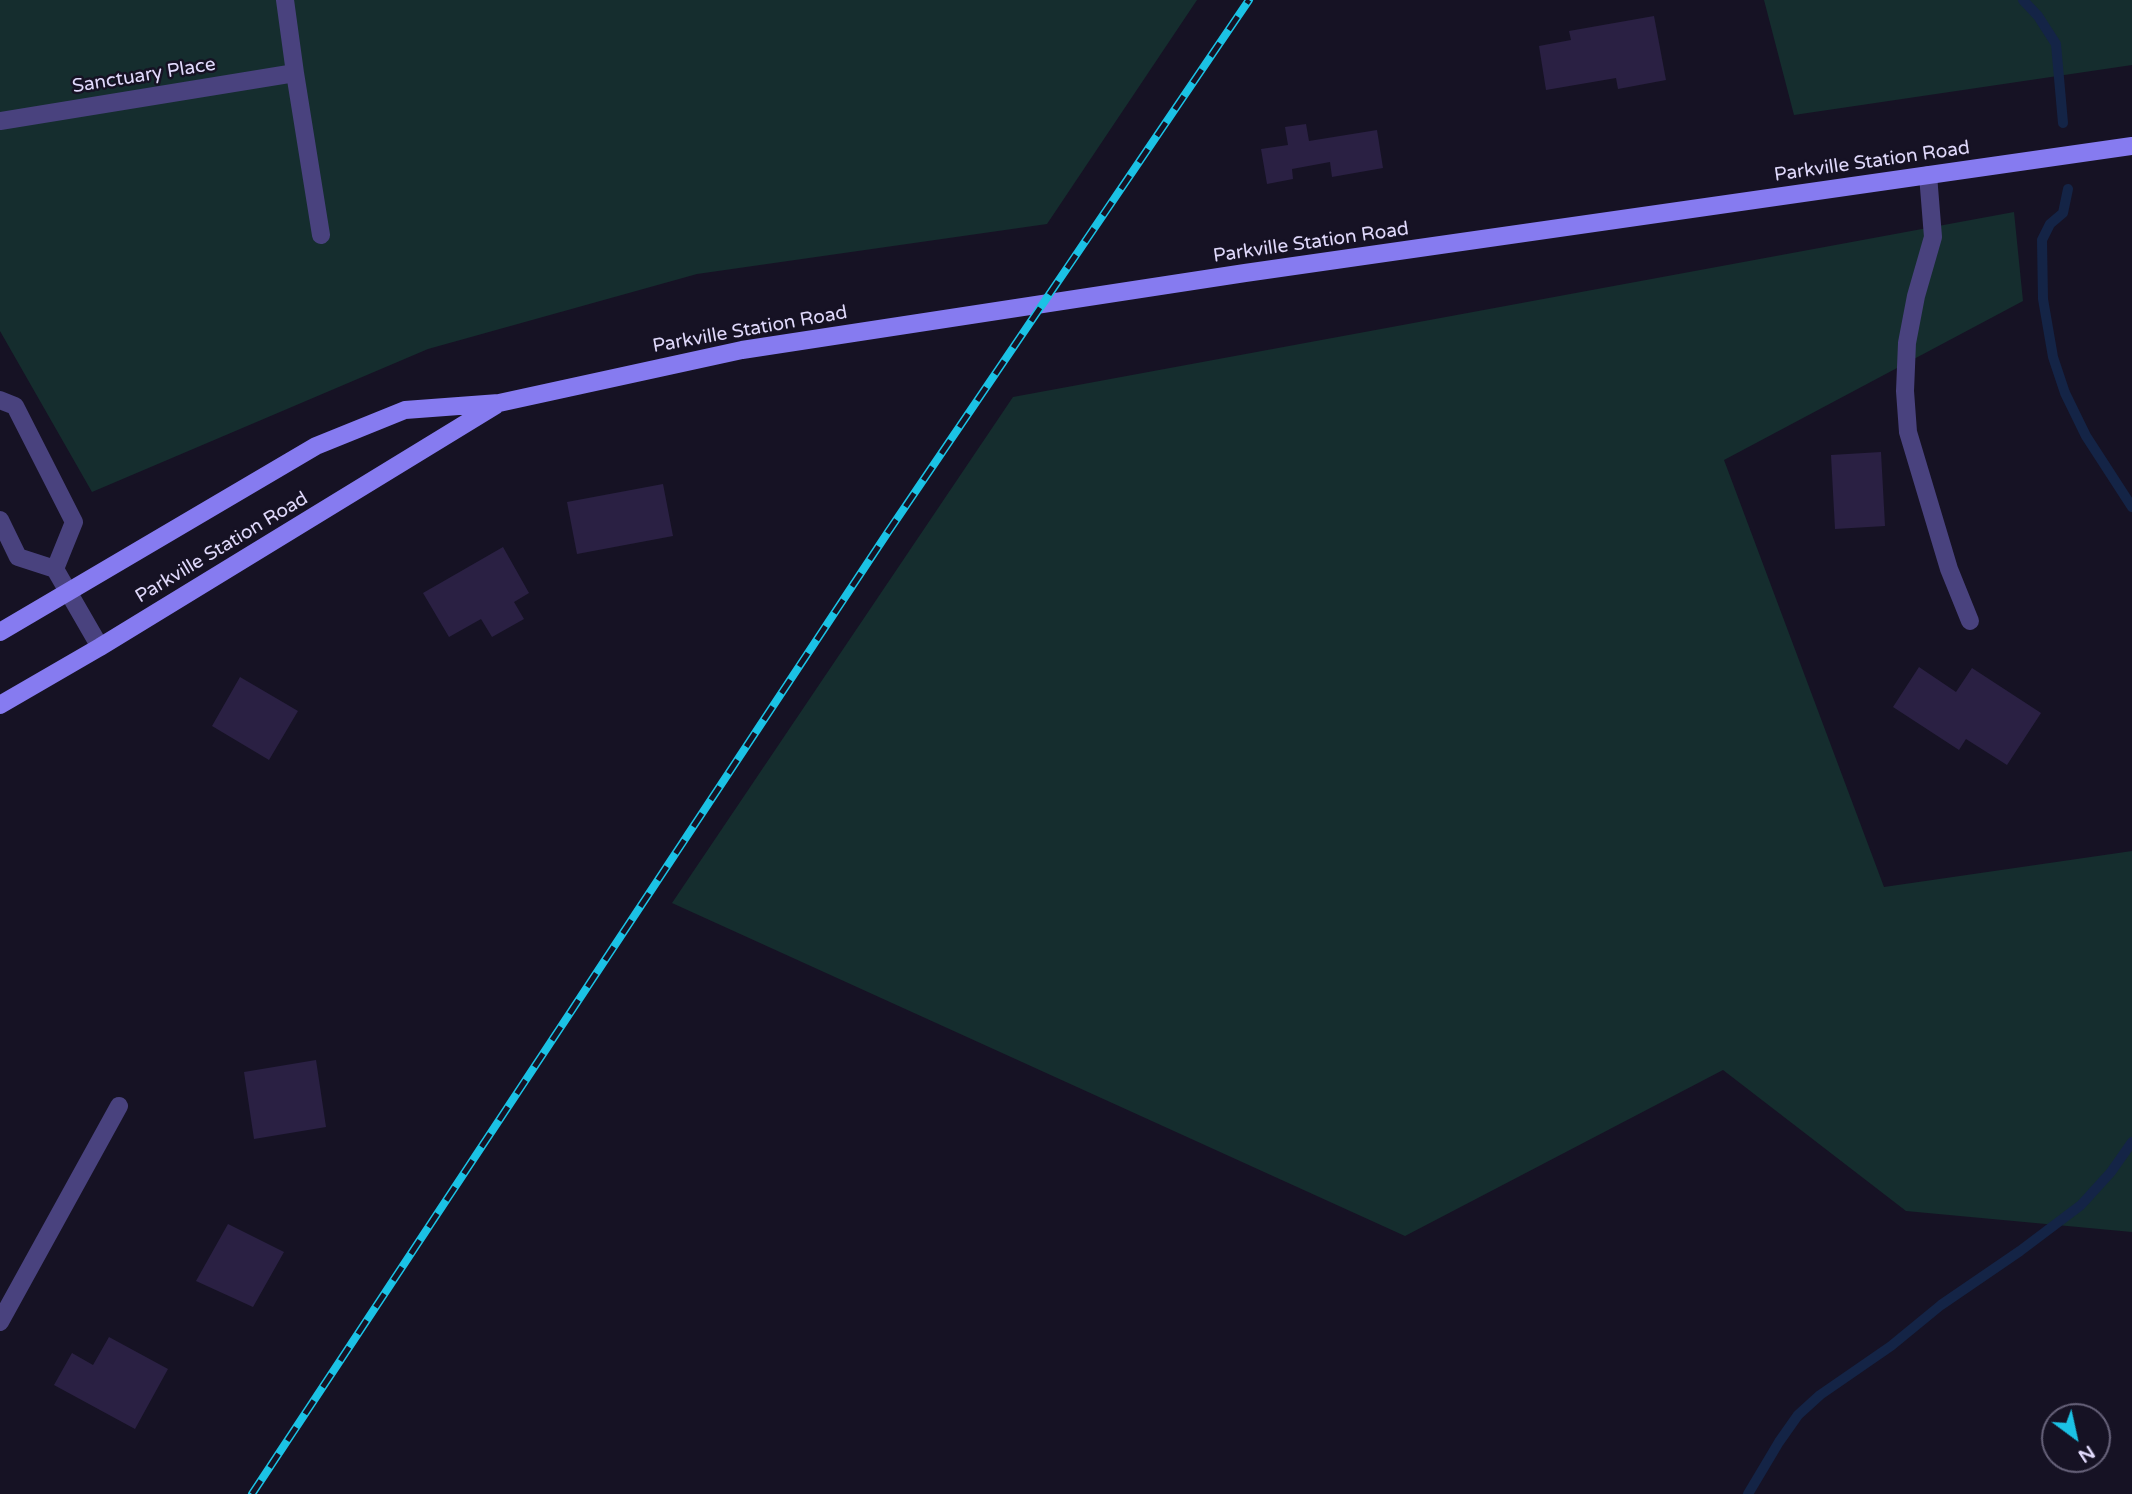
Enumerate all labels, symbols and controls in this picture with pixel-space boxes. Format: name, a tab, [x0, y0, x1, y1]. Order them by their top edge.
street label: Sanctuary Place	[71, 53, 217, 99]
street label: Parkville Station Road	[1773, 137, 1971, 187]
street label: Parkville Station Road	[1212, 218, 1410, 268]
street label: Parkville Station Road	[651, 302, 849, 358]
street label: Parkville Station Road	[132, 487, 312, 609]
north arrow	[2041, 1403, 2111, 1473]
text: N	[2074, 1441, 2099, 1467]

